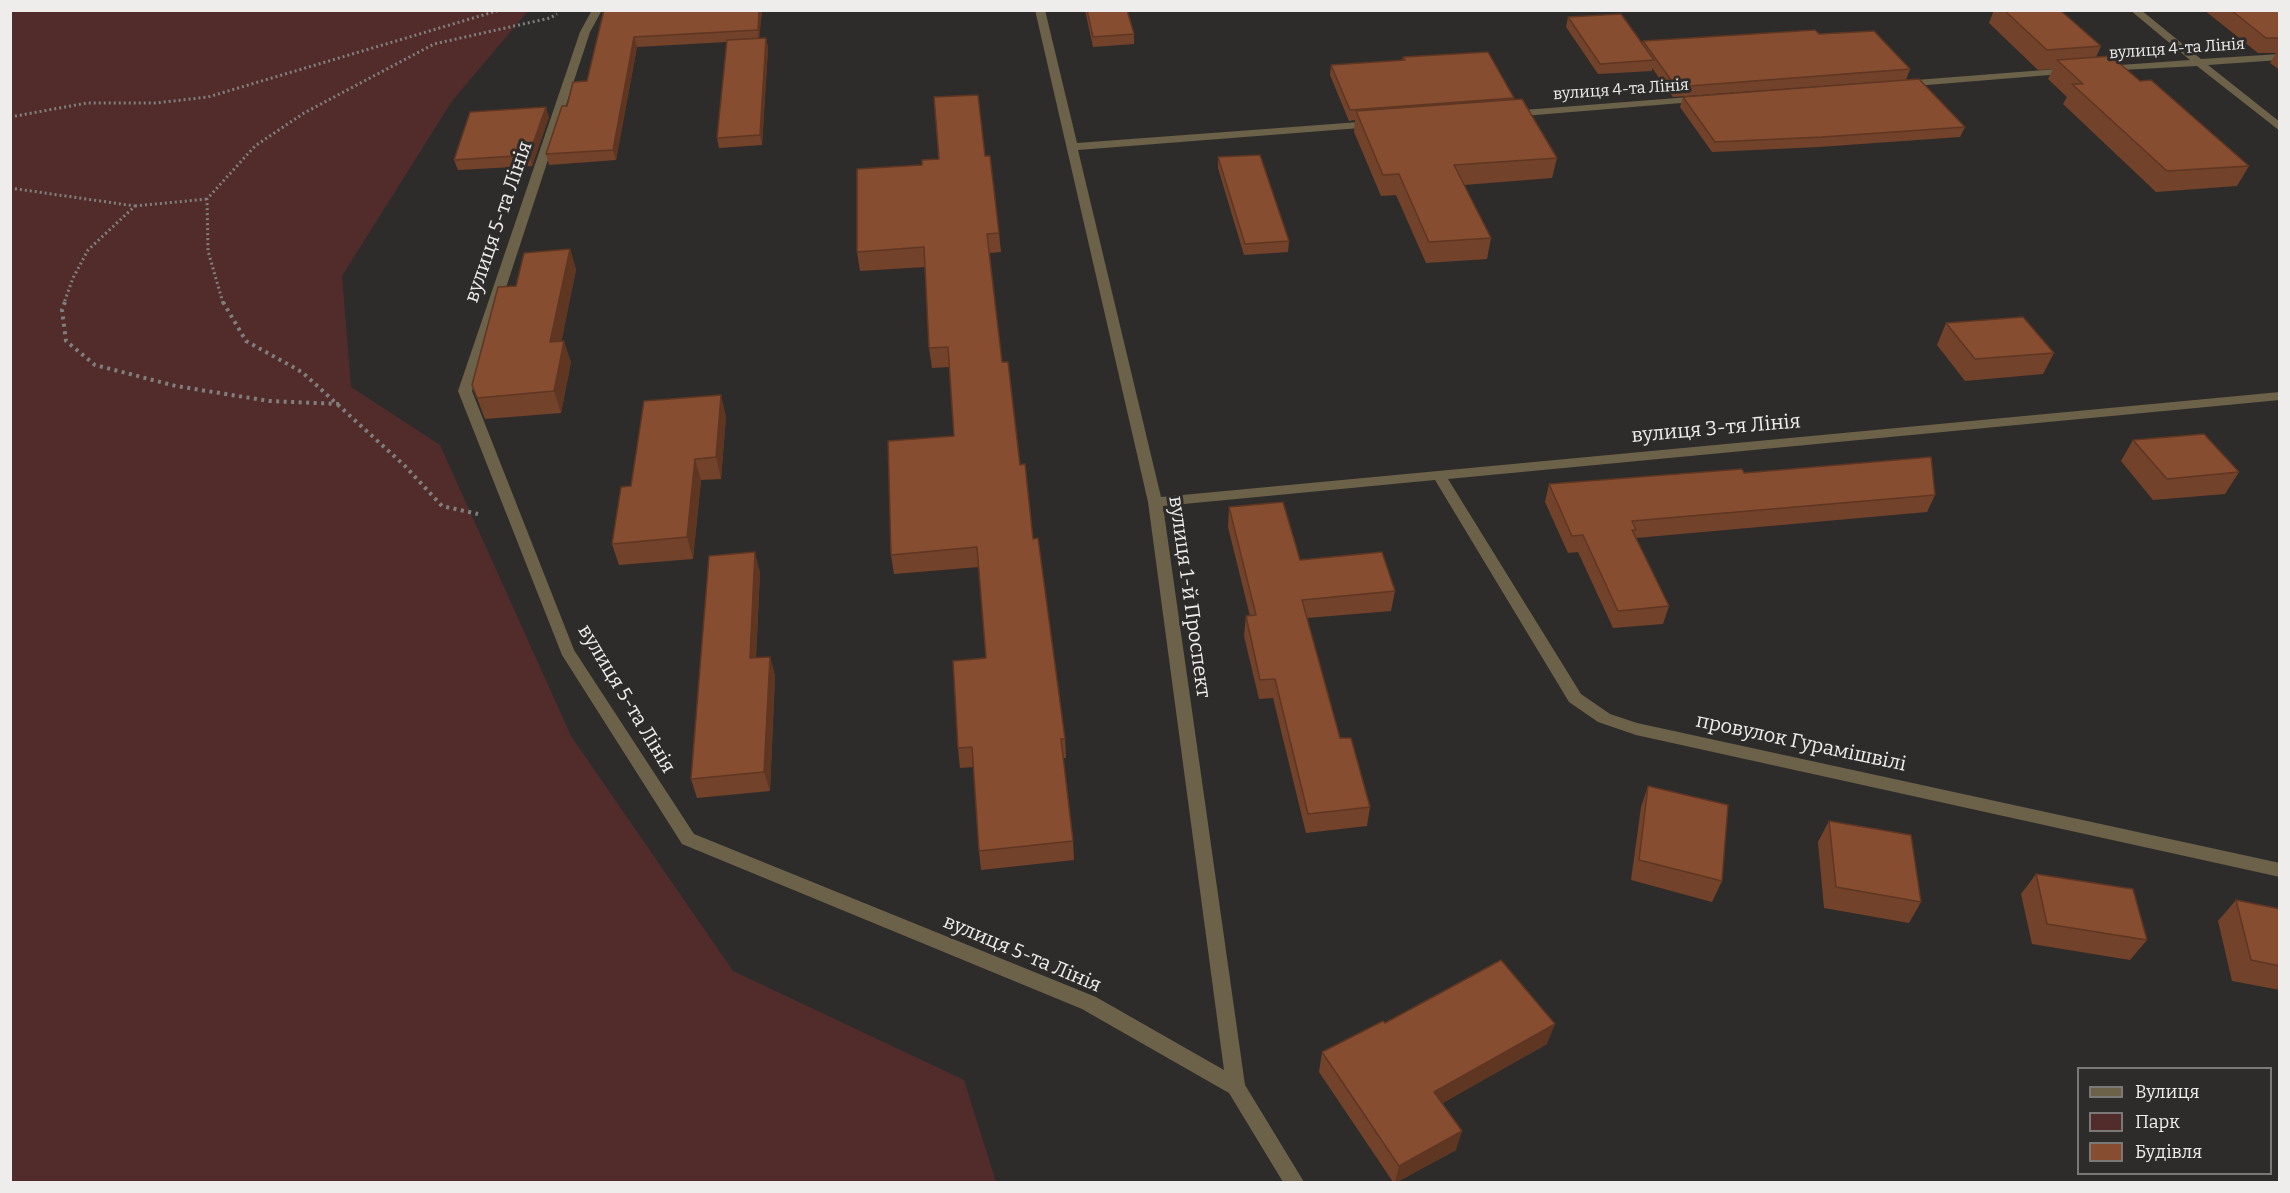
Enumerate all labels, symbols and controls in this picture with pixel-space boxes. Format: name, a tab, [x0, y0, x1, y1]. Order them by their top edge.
street label: вулиця 4-та Лінія	[2109, 35, 2245, 63]
street label: вулиця 4-та Лінія	[1553, 76, 1689, 104]
street label: вулиця 5-та Лінія	[460, 138, 538, 306]
street label: вулиця 3-тя Лінія	[1630, 410, 1802, 448]
street label: вулиця 1-й Проспект	[1163, 495, 1215, 699]
street label: вулиця 5-та Лінія	[572, 620, 680, 778]
street label: провулок Гурамішвілі	[1694, 709, 1908, 777]
street label: вулиця 5-та Лінія	[940, 910, 1104, 998]
legend	[2077, 1067, 2272, 1175]
text: Вулиця	[2135, 1081, 2199, 1103]
text: Парк	[2135, 1111, 2180, 1133]
text: Будівля	[2135, 1141, 2202, 1163]

